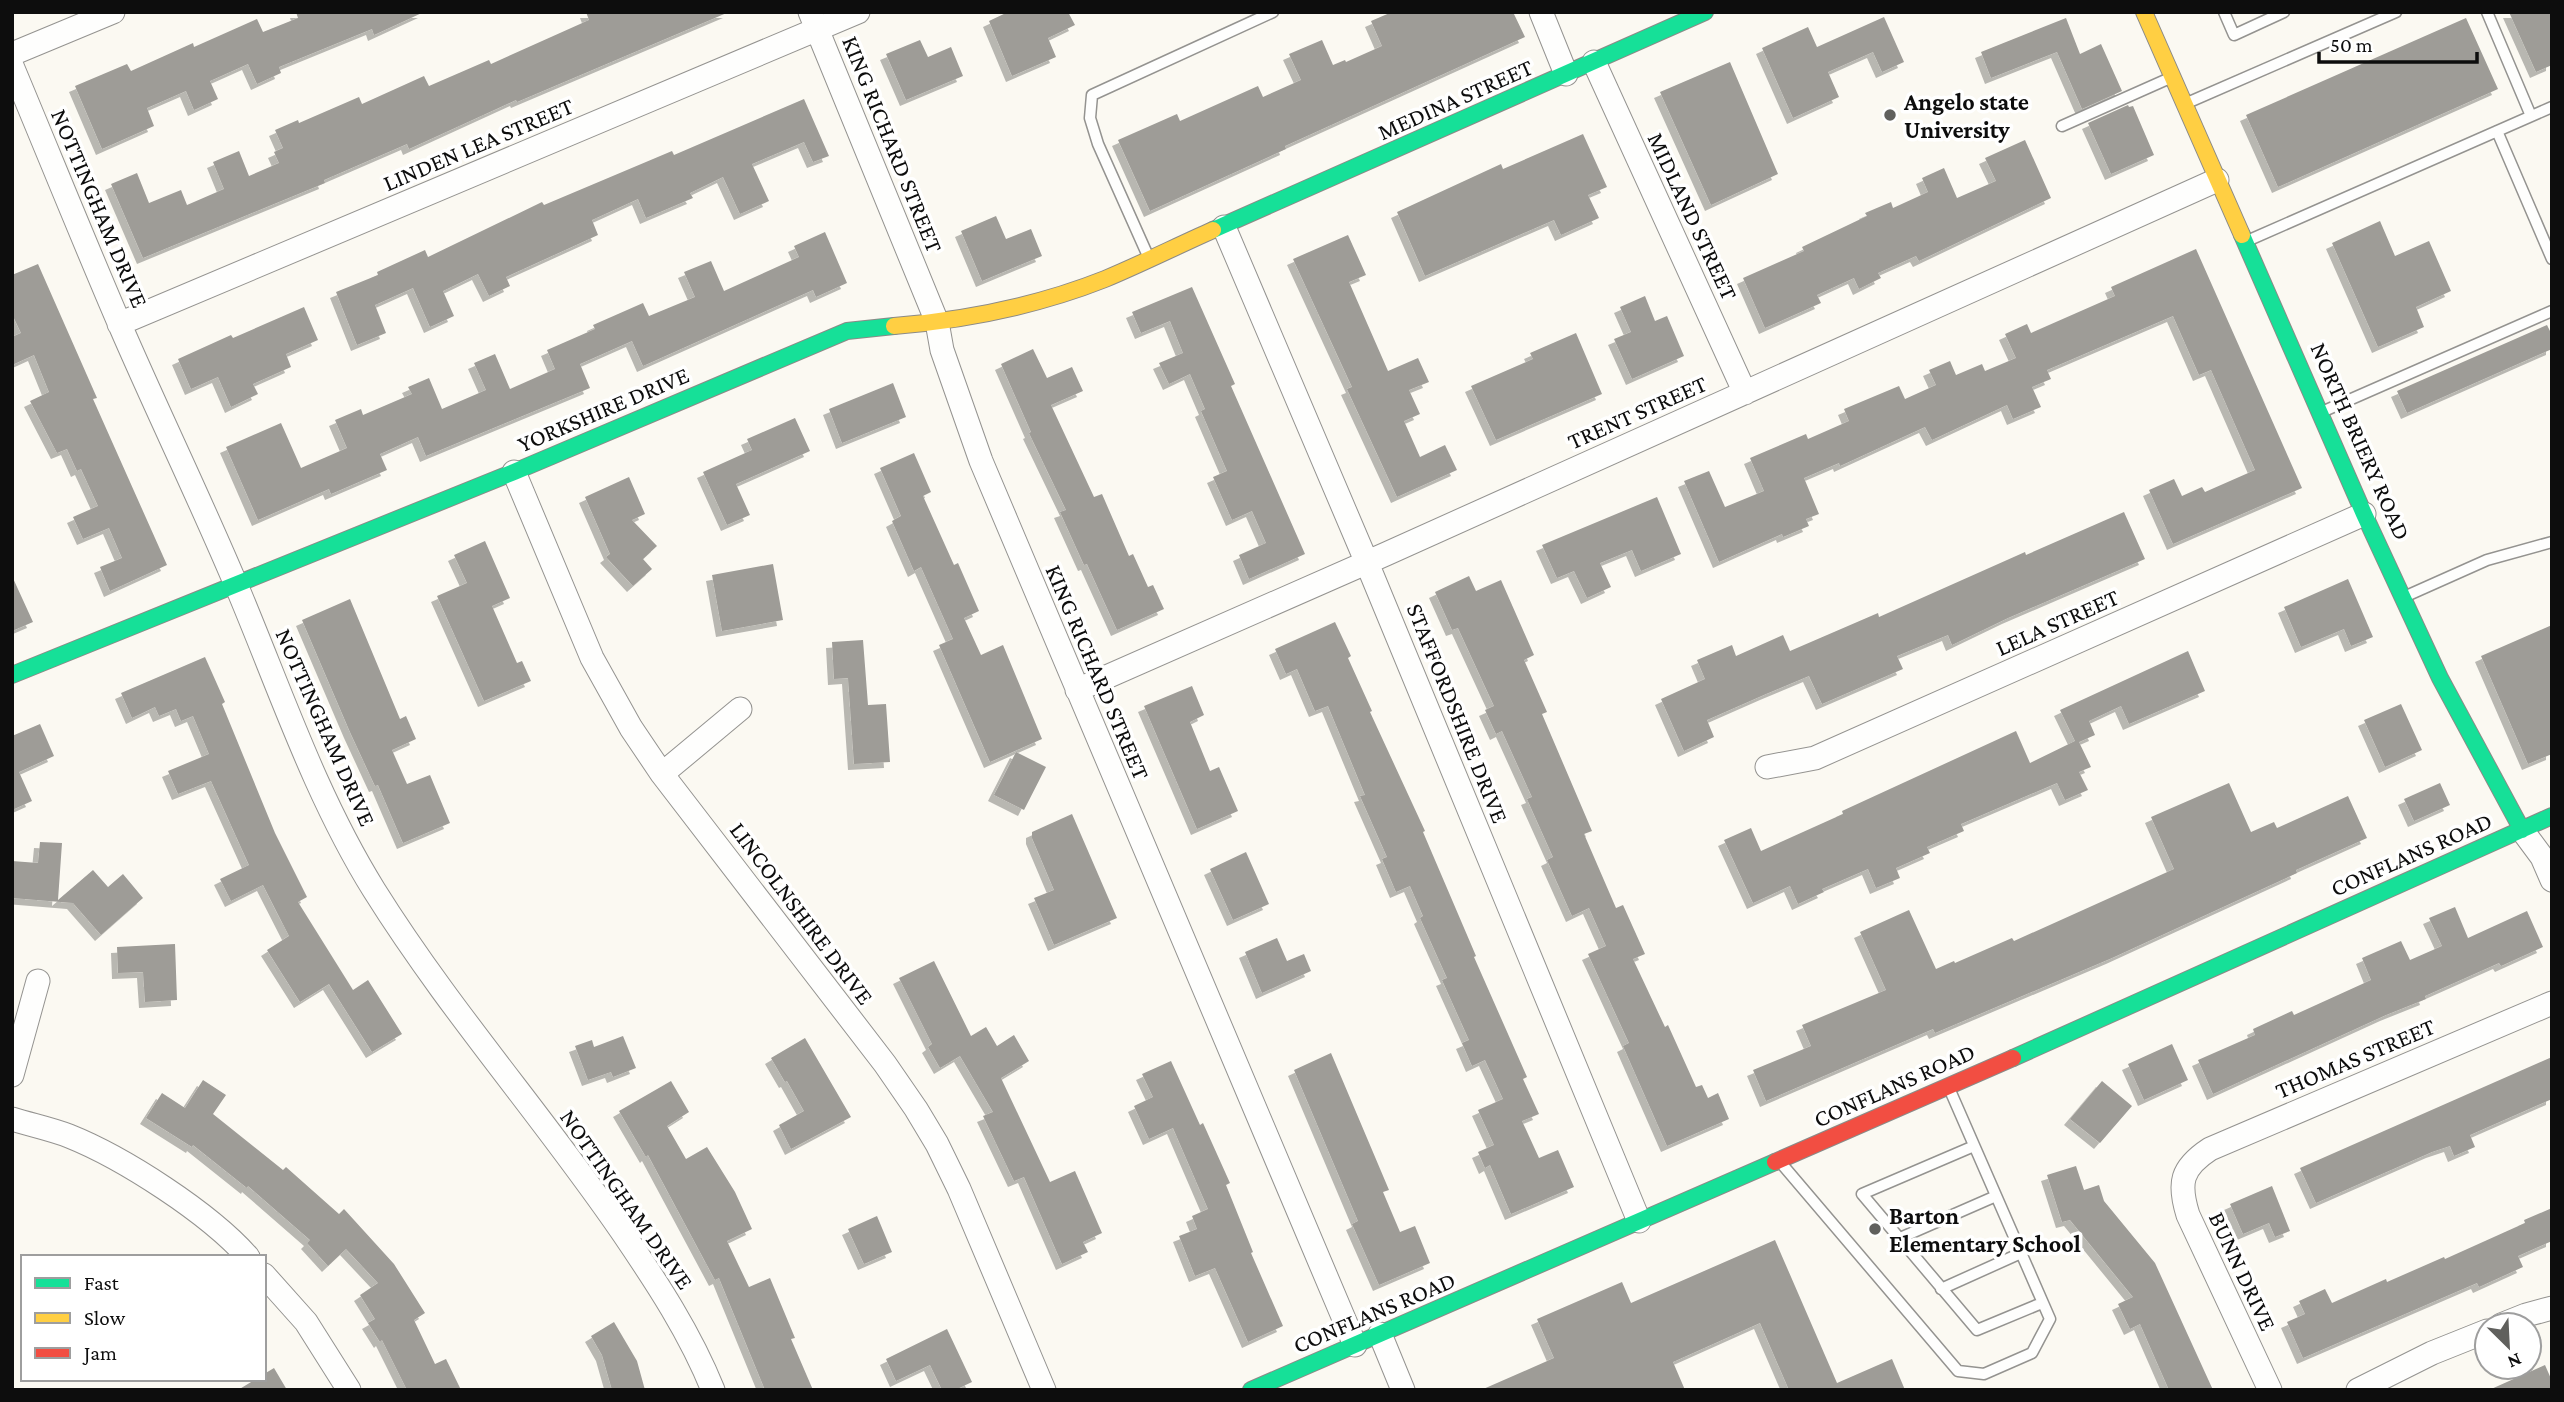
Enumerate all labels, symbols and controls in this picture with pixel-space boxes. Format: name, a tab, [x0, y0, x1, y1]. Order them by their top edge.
scale bar	[2319, 21, 2476, 65]
street label: KING RICHARD STREET	[837, 32, 949, 256]
text: 50 m	[2330, 33, 2373, 57]
street label: MEDINA STREET	[1373, 53, 1537, 145]
place label: Angelo state University	[1903, 88, 2029, 143]
street label: LINDEN LEA STREET	[379, 92, 577, 196]
street label: NOTTINGHAM DRIVE	[46, 105, 154, 311]
marker: Angelo state University	[1882, 107, 1898, 123]
street label: MIDLAND STREET	[1642, 128, 1744, 304]
street label: NORTH BRIERY ROAD	[2305, 338, 2417, 544]
street label: YORKSHIRE DRIVE	[513, 361, 693, 457]
street label: TRENT STREET	[1563, 369, 1711, 455]
street label: KING RICHARD STREET	[1040, 560, 1156, 784]
street label: LELA STREET	[1991, 583, 2123, 661]
street label: STAFFORDSHIRE DRIVE	[1402, 599, 1514, 827]
street label: NOTTINGHAM DRIVE	[270, 624, 382, 830]
street label: CONFLANS ROAD	[2326, 806, 2496, 902]
street label: LINCOLNSHIRE DRIVE	[725, 817, 879, 1009]
street label: THOMAS STREET	[2271, 1012, 2439, 1104]
street label: CONFLANS ROAD	[1809, 1037, 1979, 1133]
street label: NOTTINGHAM DRIVE	[555, 1104, 699, 1294]
place label: Barton Elementary School	[1889, 1202, 2081, 1257]
street label: BUNN DRIVE	[2204, 1207, 2282, 1335]
marker: Barton Elementary School	[1867, 1221, 1883, 1237]
legend	[21, 1255, 266, 1381]
street label: CONFLANS ROAD	[1289, 1266, 1459, 1358]
text: Fast	[84, 1271, 120, 1295]
text: Slow	[84, 1306, 126, 1330]
north arrow	[2473, 1311, 2543, 1381]
text: Jam	[82, 1341, 117, 1365]
text: N	[2504, 1349, 2525, 1373]

